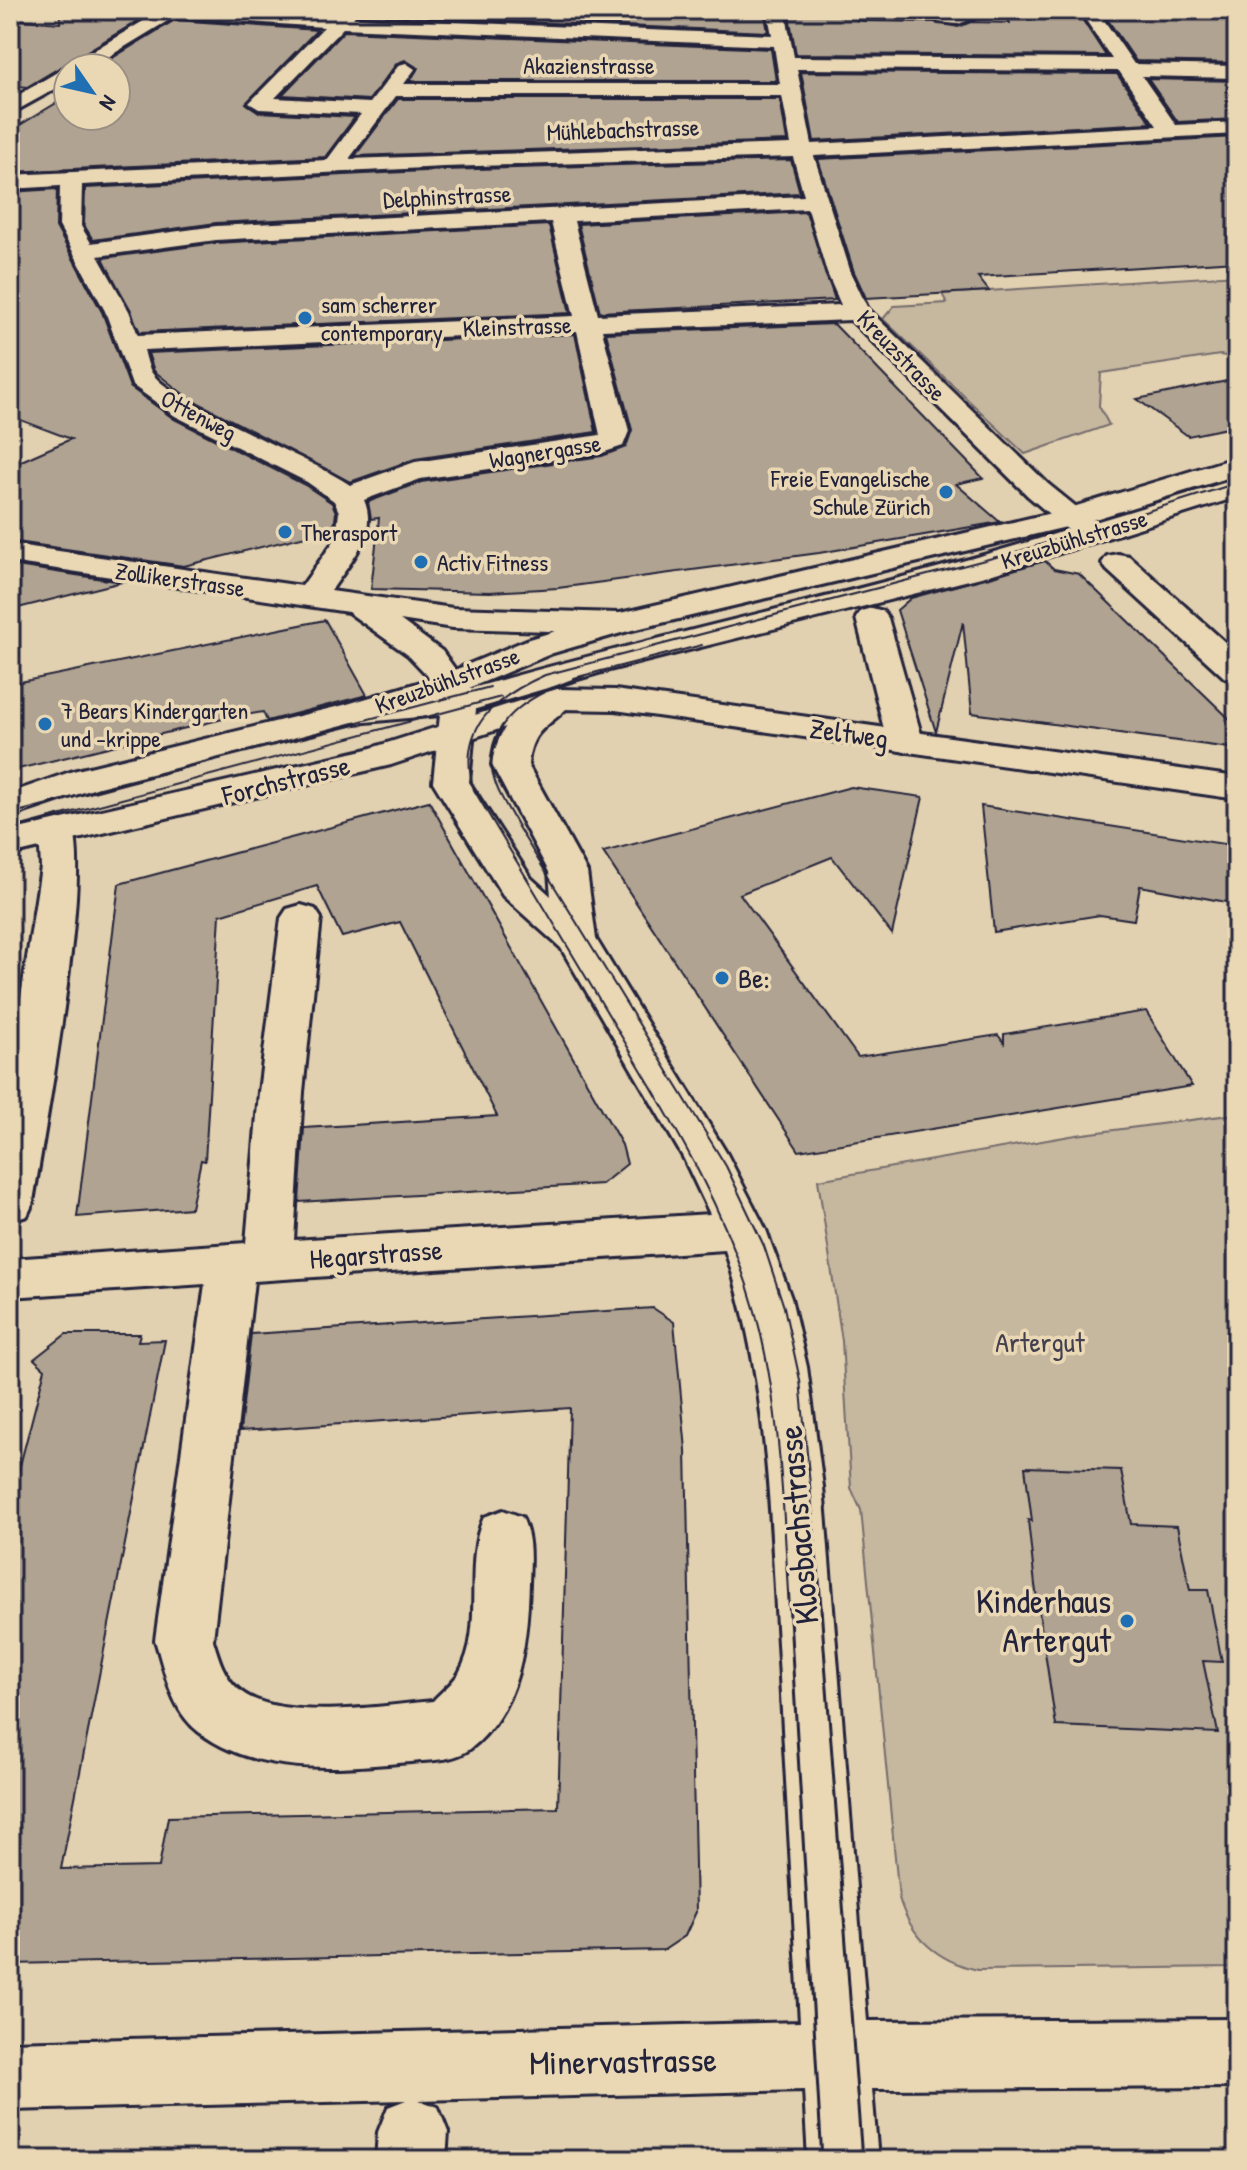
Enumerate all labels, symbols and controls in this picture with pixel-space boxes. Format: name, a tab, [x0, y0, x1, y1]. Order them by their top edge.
street label: Akazienstrasse	[523, 49, 655, 81]
north arrow	[52, 52, 132, 132]
text: N	[93, 90, 124, 117]
street label: Mühlebachstrasse	[546, 110, 700, 148]
street label: Delphinstrasse	[382, 177, 512, 215]
place label: sam scherrer contemporary	[321, 288, 443, 348]
street label: Kreuzstrasse	[850, 302, 954, 408]
street label: Kleinstrasse	[462, 308, 572, 344]
marker: sam scherrer contemporary	[296, 309, 314, 327]
street label: Ottenweg	[155, 382, 243, 448]
street label: Wagnergasse	[487, 426, 604, 476]
place label: Freie Evangelische Schule Zürich	[770, 462, 930, 522]
marker: Freie Evangelische Schule Zürich	[937, 483, 955, 501]
street label: Kreuzbühlstrasse	[997, 501, 1151, 576]
place label: Therasport	[301, 516, 398, 548]
marker: Therasport	[276, 523, 294, 541]
place label: Activ Fitness	[437, 546, 548, 578]
marker: Activ Fitness	[412, 553, 430, 571]
street label: Zollikerstrasse	[113, 554, 247, 604]
street label: Kreuzbühlstrasse	[370, 639, 524, 721]
place label: 7 Bears Kindergarten und -krippe	[61, 694, 248, 754]
street label: Zeltweg	[807, 709, 891, 757]
marker: 7 Bears Kindergarten und -krippe	[36, 715, 54, 733]
street label: Forchstrasse	[217, 746, 354, 814]
place label: Be:	[738, 959, 770, 997]
marker: Be:	[713, 969, 731, 987]
street label: Hegarstrasse	[308, 1230, 444, 1278]
park label: Artergut	[995, 1323, 1085, 1361]
street label: Klosbachstrasse	[766, 1424, 830, 1626]
place label: Kinderhaus Artergut	[976, 1578, 1112, 1663]
marker: Kinderhaus Artergut	[1118, 1612, 1136, 1630]
street label: Minervastrasse	[529, 2036, 717, 2086]

